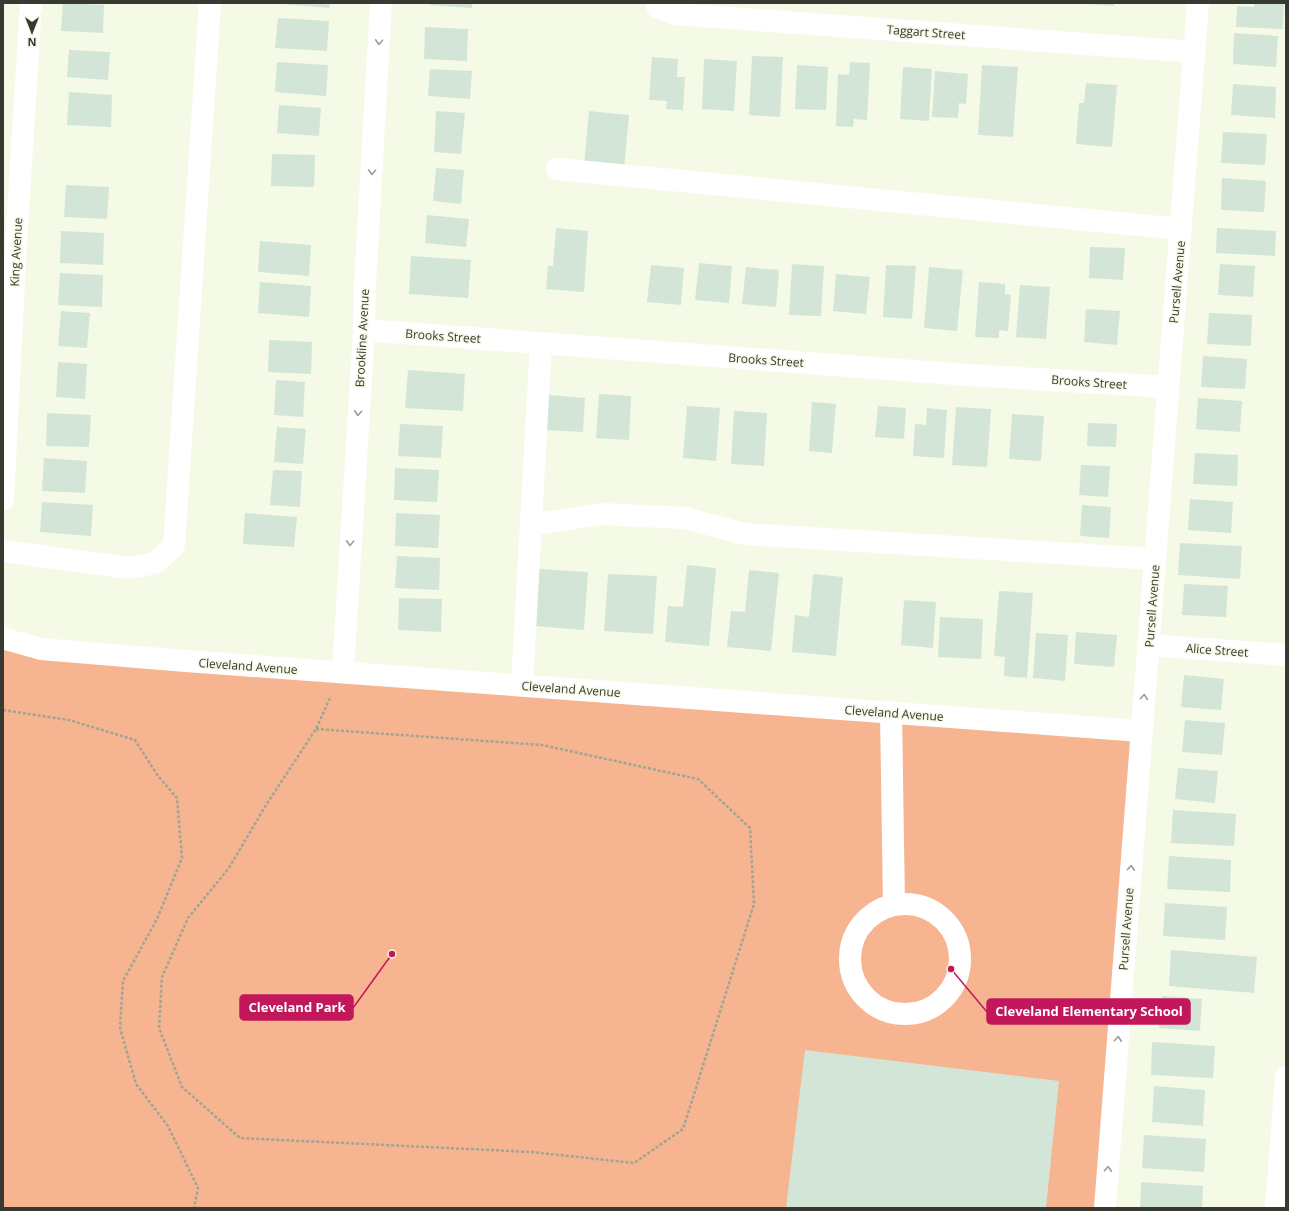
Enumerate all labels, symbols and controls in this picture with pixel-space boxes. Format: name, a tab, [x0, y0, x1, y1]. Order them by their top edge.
north arrow	[12, 12, 52, 52]
street label: Taggart Street	[886, 21, 966, 43]
text: N	[28, 35, 36, 50]
one-way arrow	[375, 39, 384, 45]
one-way arrow	[367, 169, 376, 175]
street label: King Avenue	[6, 217, 26, 287]
street label: Pursell Avenue	[1165, 240, 1189, 324]
street label: Brookline Avenue	[351, 288, 373, 388]
street label: Brooks Street	[405, 325, 481, 347]
street label: Brooks Street	[728, 349, 804, 371]
street label: Brooks Street	[1051, 371, 1127, 393]
one-way arrow	[354, 410, 363, 416]
one-way arrow	[346, 540, 354, 546]
street label: Pursell Avenue	[1141, 564, 1163, 648]
street label: Alice Street	[1185, 639, 1249, 661]
street label: Cleveland Avenue	[198, 654, 298, 678]
street label: Cleveland Avenue	[521, 677, 621, 701]
one-way arrow	[1140, 694, 1149, 700]
street label: Cleveland Avenue	[844, 701, 944, 725]
one-way arrow	[1126, 865, 1135, 871]
street label: Pursell Avenue	[1115, 887, 1137, 971]
callout: Cleveland Park	[240, 995, 353, 1020]
text: Cleveland Park	[249, 998, 346, 1016]
callout: Cleveland Elementary School	[987, 999, 1190, 1024]
text: Cleveland Elementary School	[995, 1002, 1183, 1020]
one-way arrow	[1113, 1036, 1122, 1043]
one-way arrow	[1103, 1166, 1112, 1172]

